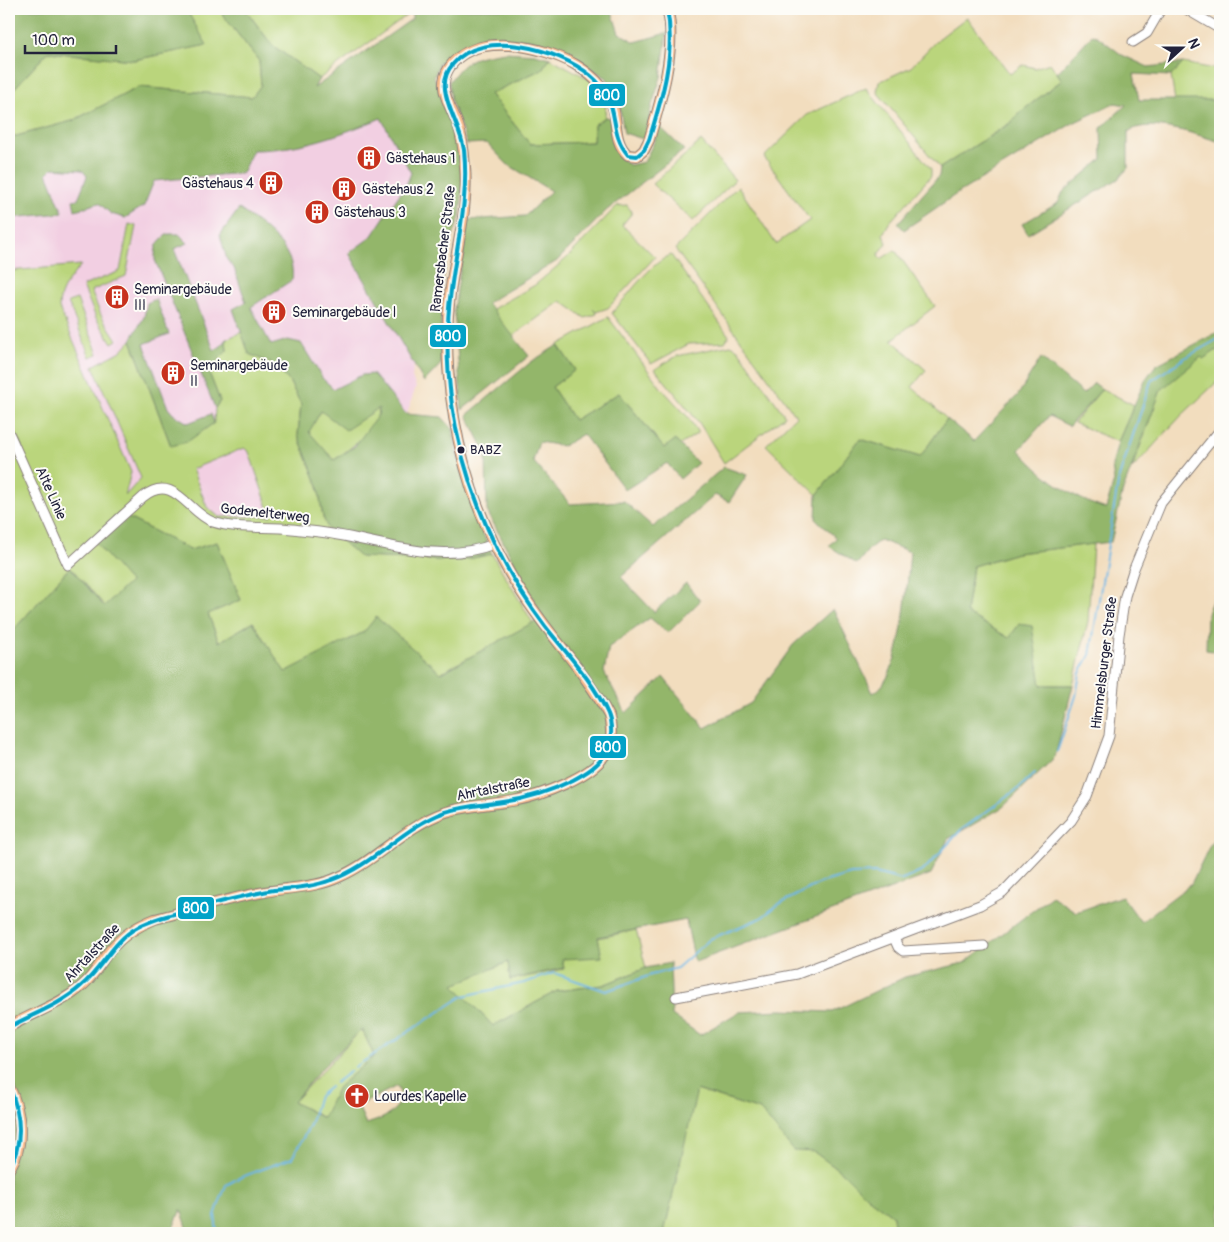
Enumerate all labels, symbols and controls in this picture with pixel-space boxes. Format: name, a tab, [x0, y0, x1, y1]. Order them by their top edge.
scale bar	[25, 22, 116, 54]
north arrow	[1156, 22, 1206, 72]
text: 100 m	[32, 31, 75, 50]
text: N	[1184, 36, 1203, 51]
line badge: 800	[588, 83, 626, 107]
text: 800	[594, 87, 621, 104]
building icon: Gästehaus 1	[356, 145, 382, 171]
place label: Gästehaus 1	[386, 150, 455, 167]
building icon: Gästehaus 4	[258, 170, 284, 196]
place label: Gästehaus 4	[182, 175, 254, 192]
building icon: Gästehaus 2	[331, 176, 357, 202]
place label: Gästehaus 2	[362, 181, 434, 198]
street label: Ramersbacher Straße	[427, 185, 459, 313]
building icon: Gästehaus 3	[304, 199, 330, 225]
place label: Gästehaus 3	[334, 204, 406, 221]
place label: Seminargebäude III	[134, 281, 232, 314]
building icon: Seminargebäude III	[104, 284, 130, 310]
building icon: Seminargebäude I	[261, 299, 287, 325]
place label: Seminargebäude I	[292, 304, 397, 321]
line badge: 800	[429, 324, 467, 348]
text: 800	[435, 328, 462, 345]
place label: Seminargebäude II	[190, 357, 288, 390]
building icon: Seminargebäude II	[160, 360, 186, 386]
place label: BABZ	[470, 442, 502, 458]
marker: BABZ	[456, 445, 466, 455]
street label: Alte Linie	[32, 464, 70, 522]
street label: Godenelterweg	[220, 500, 310, 526]
street label: Himmelsburger Straße	[1087, 596, 1121, 730]
line badge: 800	[589, 735, 627, 759]
text: 800	[595, 739, 622, 756]
street label: Ahrtalstraße	[455, 774, 531, 804]
line badge: 800	[177, 896, 215, 920]
text: 800	[183, 900, 210, 917]
street label: Ahrtalstraße	[61, 920, 124, 986]
church icon: Lourdes Kapelle	[344, 1083, 370, 1109]
place label: Lourdes Kapelle	[374, 1088, 466, 1105]

